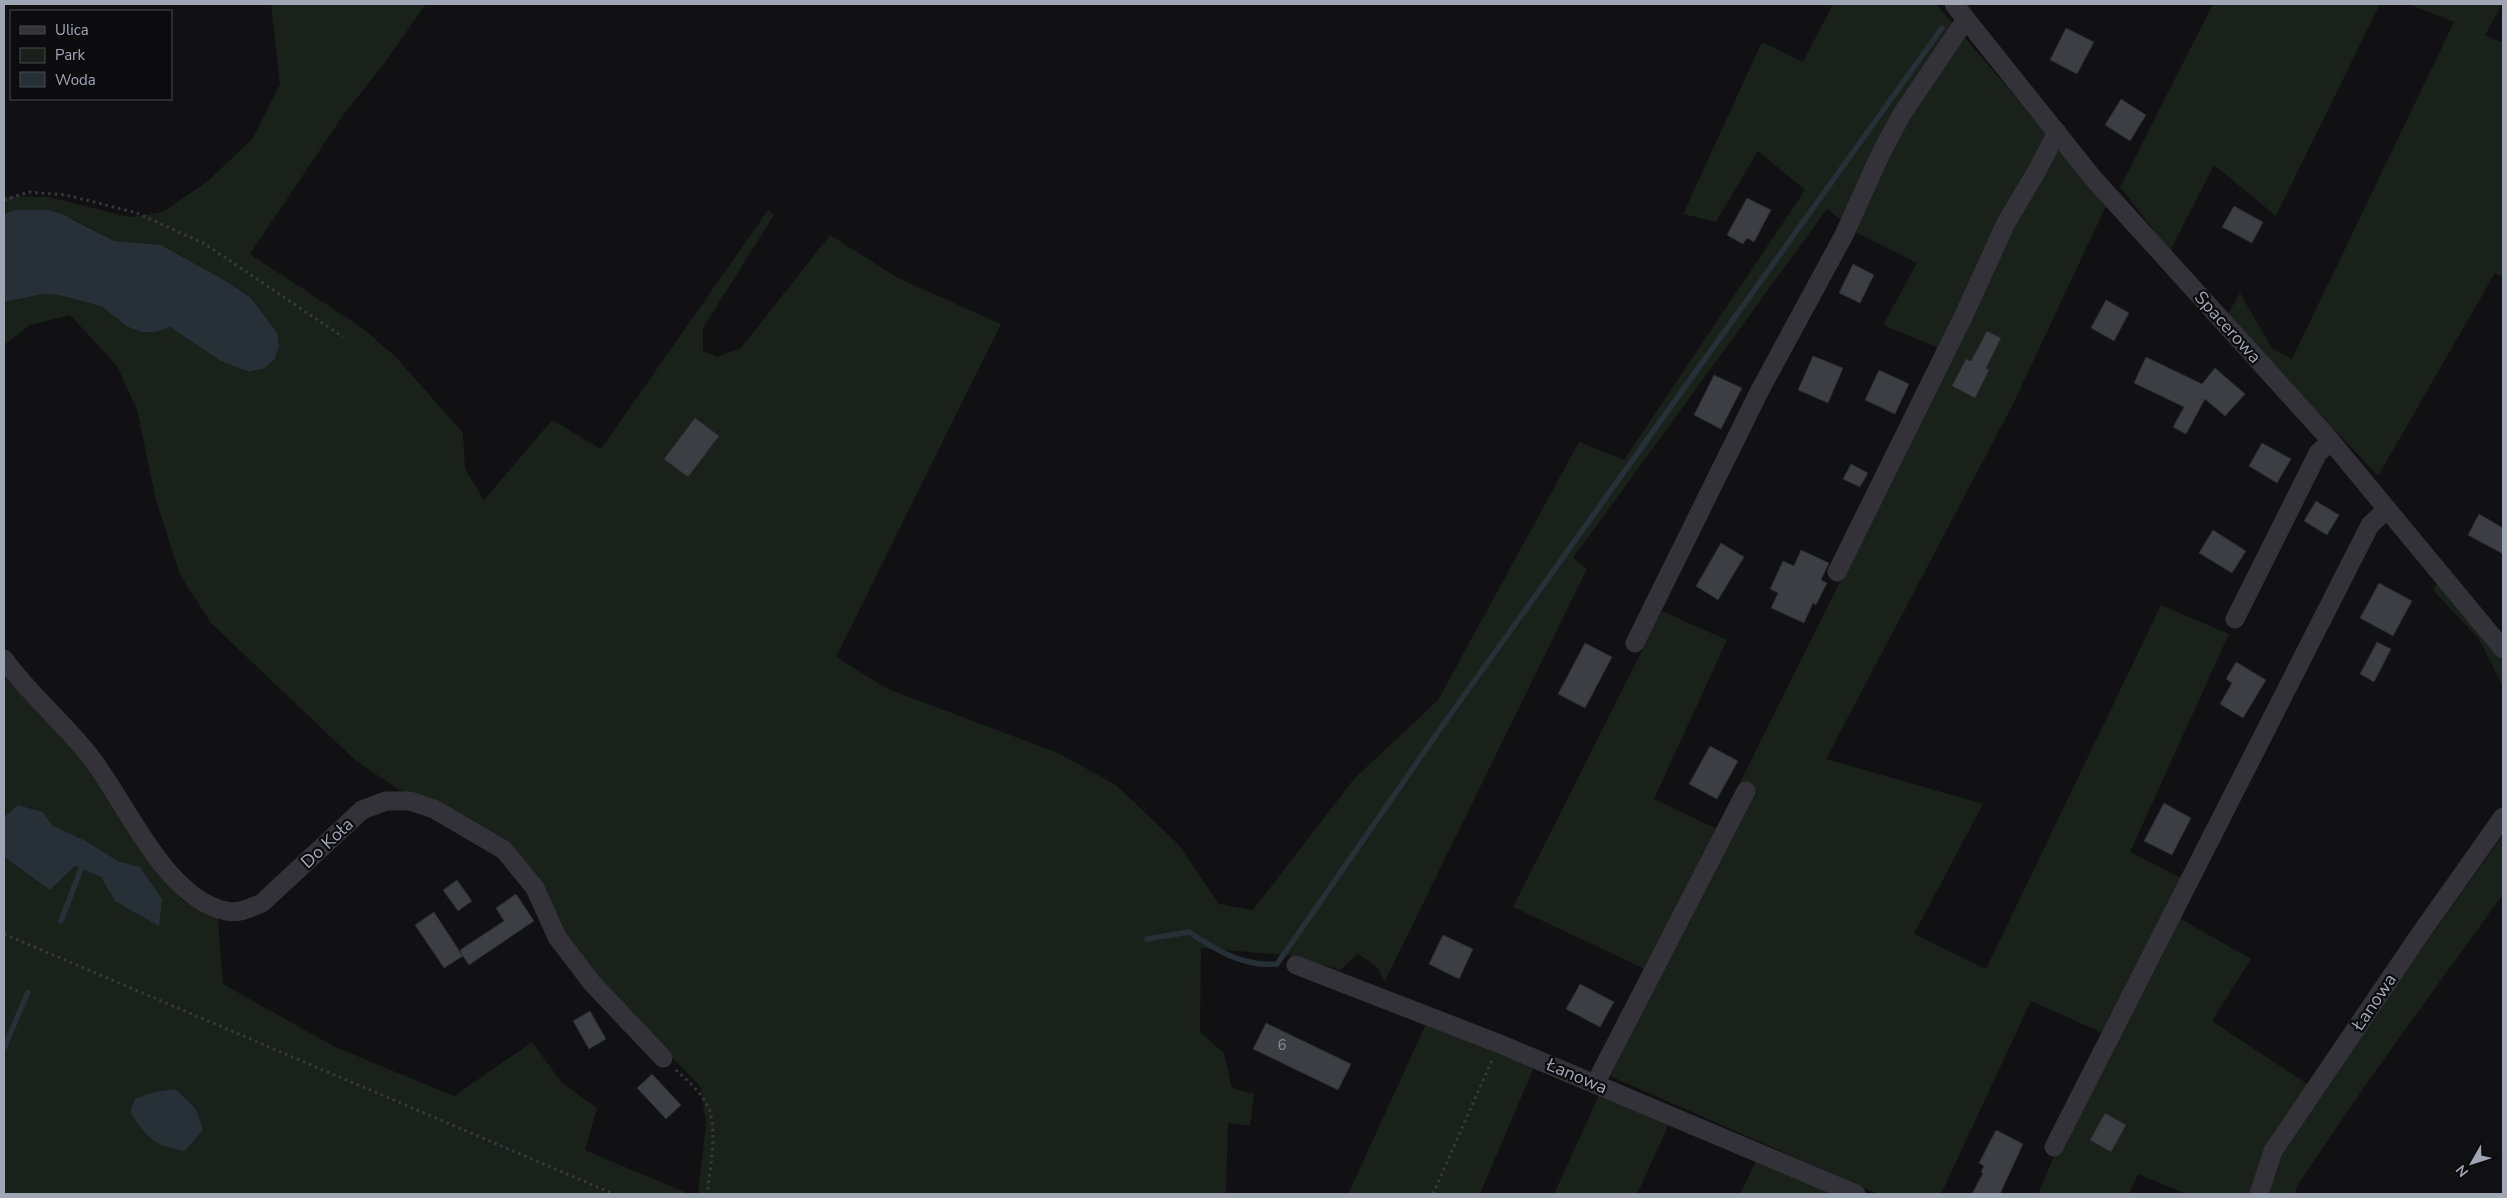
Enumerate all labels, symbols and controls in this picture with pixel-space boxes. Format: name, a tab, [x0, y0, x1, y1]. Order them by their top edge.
legend	[10, 10, 172, 100]
text: Ulica	[55, 20, 89, 40]
text: Park	[55, 45, 85, 65]
text: Woda	[55, 70, 96, 90]
street label: Spacerowa	[2189, 286, 2267, 368]
street label: Do Koła	[295, 812, 359, 874]
street label: Łanowa	[2346, 969, 2402, 1036]
house number: 6	[1277, 1035, 1287, 1055]
street label: Łanowa	[1542, 1052, 1611, 1100]
north arrow	[2447, 1138, 2497, 1188]
text: N	[2452, 1161, 2473, 1181]

